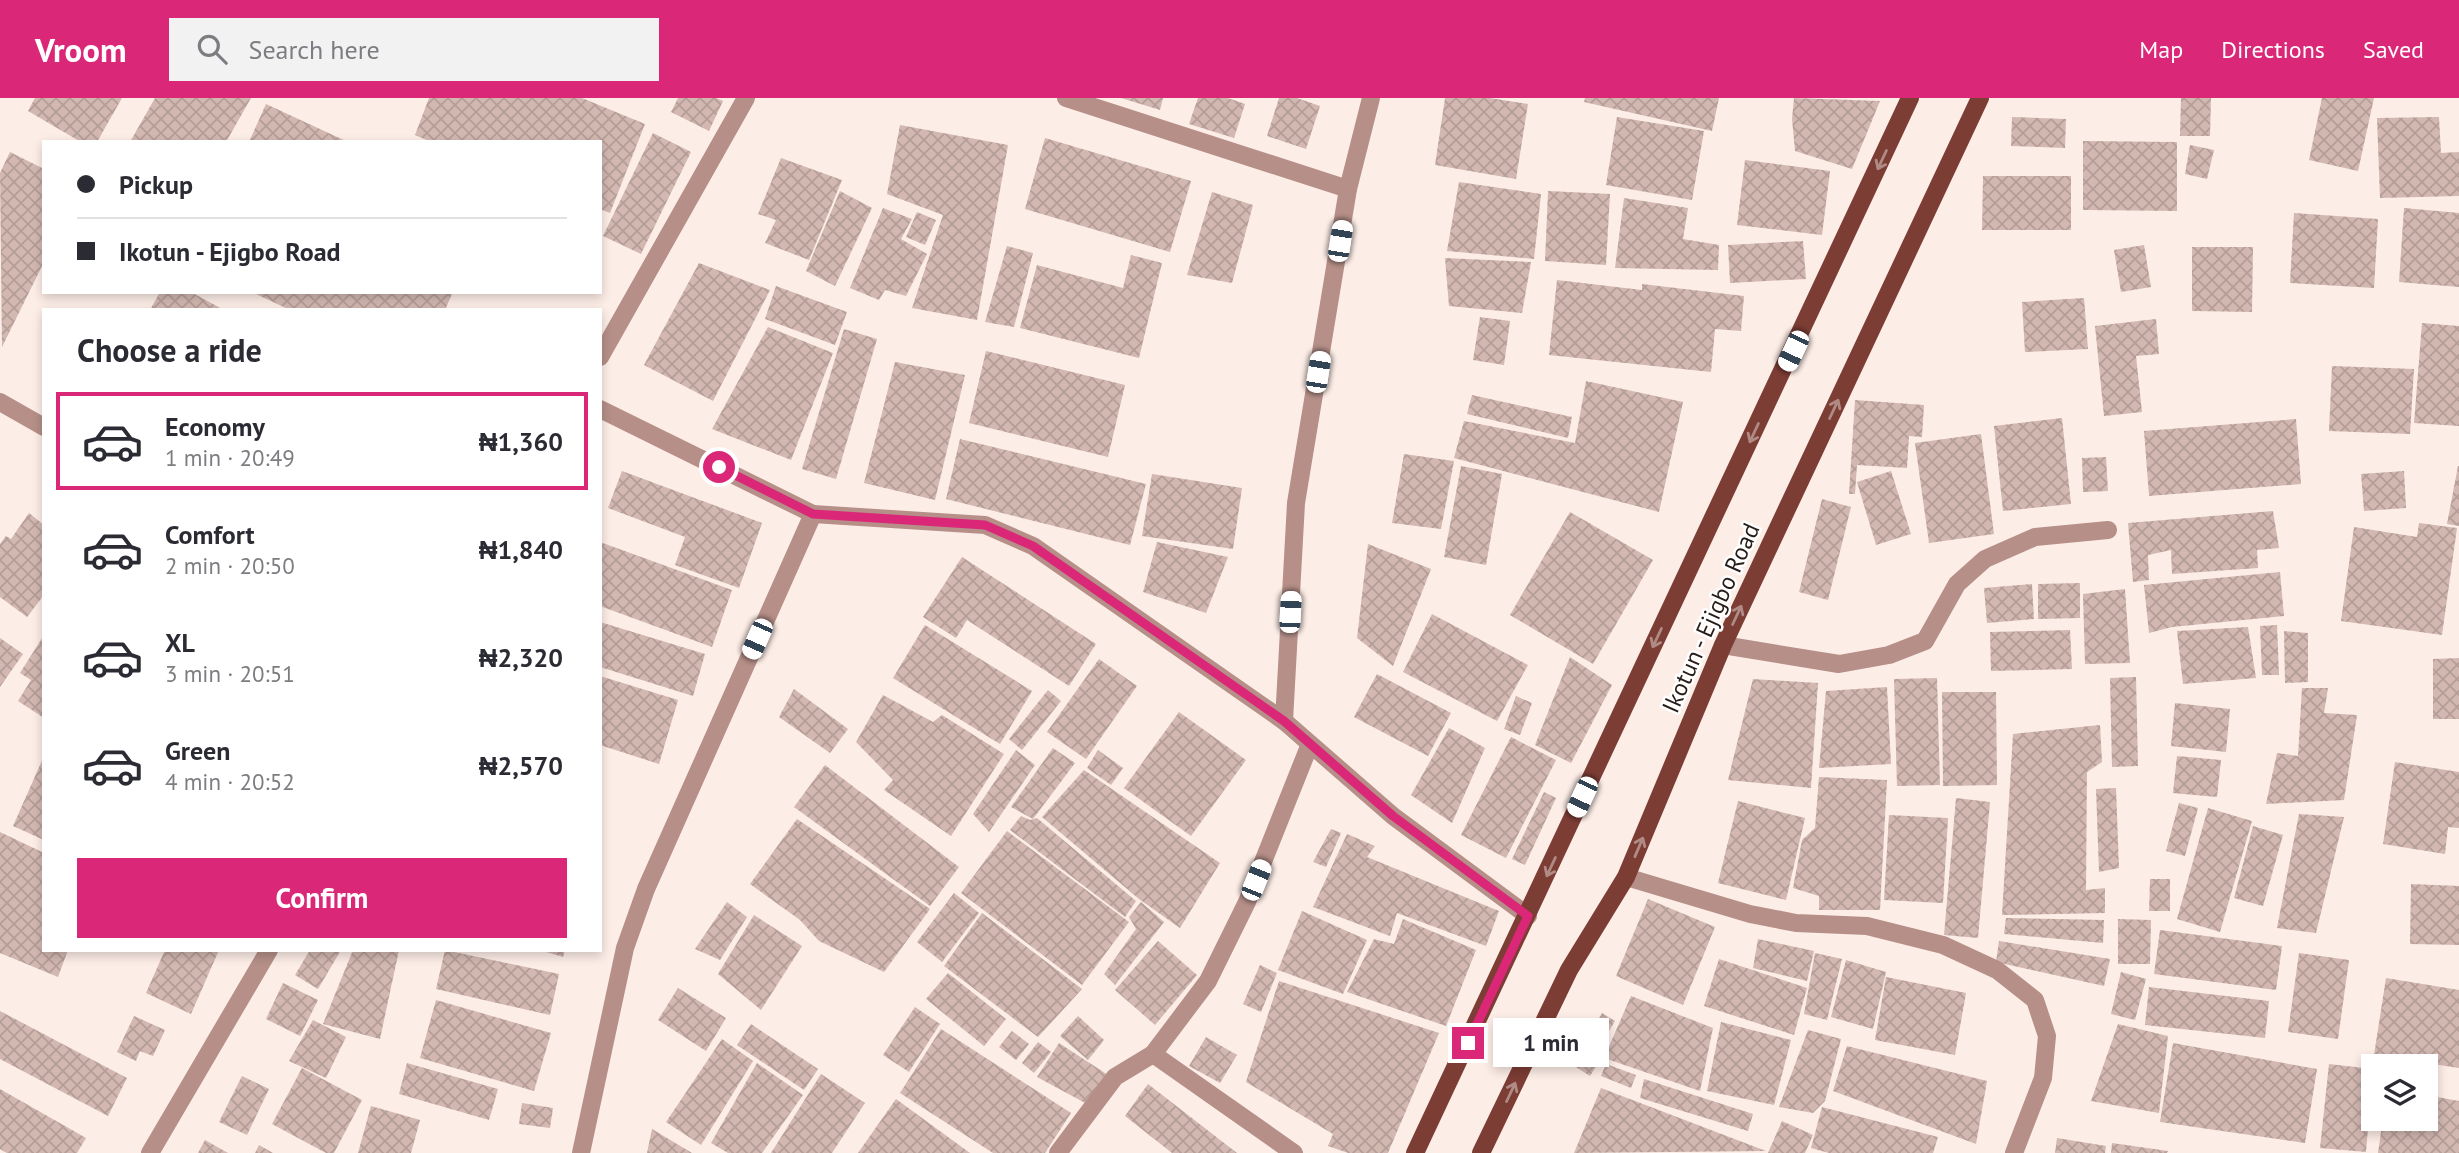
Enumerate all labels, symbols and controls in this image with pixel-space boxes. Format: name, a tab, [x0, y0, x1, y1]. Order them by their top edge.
search box	[169, 18, 659, 81]
text: Vroom	[35, 28, 127, 71]
icon: search	[193, 30, 231, 68]
text: Search here	[249, 33, 380, 66]
text: Map	[2139, 34, 2183, 65]
text: Directions	[2221, 34, 2325, 65]
text: Saved	[2363, 34, 2424, 65]
one-way arrow	[1875, 149, 1888, 170]
text: Pickup	[119, 168, 193, 201]
car	[1327, 219, 1354, 263]
text: Ikotun - Ejigbo Road	[119, 235, 341, 268]
car	[1775, 328, 1812, 374]
text: Choose a ride	[77, 329, 262, 371]
car	[1305, 350, 1332, 394]
one-way arrow	[1828, 399, 1841, 420]
icon: car	[81, 410, 144, 473]
text: Economy	[165, 410, 265, 443]
one-way arrow	[1747, 421, 1760, 443]
text: ₦1,360	[479, 425, 563, 458]
text: 1 min · 20:49	[165, 443, 295, 472]
route start	[703, 451, 735, 483]
icon: car	[81, 518, 144, 581]
text: Comfort	[165, 518, 255, 551]
street label: Ikotun - Ejigbo Road	[1655, 518, 1766, 718]
text: ₦1,840	[479, 533, 563, 566]
text: 2 min · 20:50	[165, 551, 295, 580]
car	[1279, 590, 1302, 634]
one-way arrow	[1731, 605, 1745, 626]
car	[739, 616, 776, 662]
icon: car	[81, 626, 144, 689]
text: XL	[165, 626, 195, 659]
one-way arrow	[1650, 627, 1663, 648]
text: ₦2,320	[479, 641, 563, 674]
text: 3 min · 20:51	[165, 659, 295, 688]
icon: car	[81, 734, 144, 797]
text: Green	[165, 734, 230, 767]
text: ₦2,570	[479, 749, 563, 782]
text: 4 min · 20:52	[165, 767, 295, 796]
car	[1564, 774, 1601, 820]
one-way arrow	[1633, 837, 1646, 858]
one-way arrow	[1544, 856, 1557, 877]
car	[1239, 857, 1274, 903]
button: Confirm	[77, 858, 567, 938]
callout: 1 min	[1492, 1018, 1608, 1068]
route end	[1452, 1027, 1484, 1059]
text: 1 min	[1523, 1028, 1579, 1057]
map controls	[2361, 1054, 2438, 1131]
button: layers	[2361, 1054, 2438, 1131]
one-way arrow	[1505, 1082, 1518, 1103]

